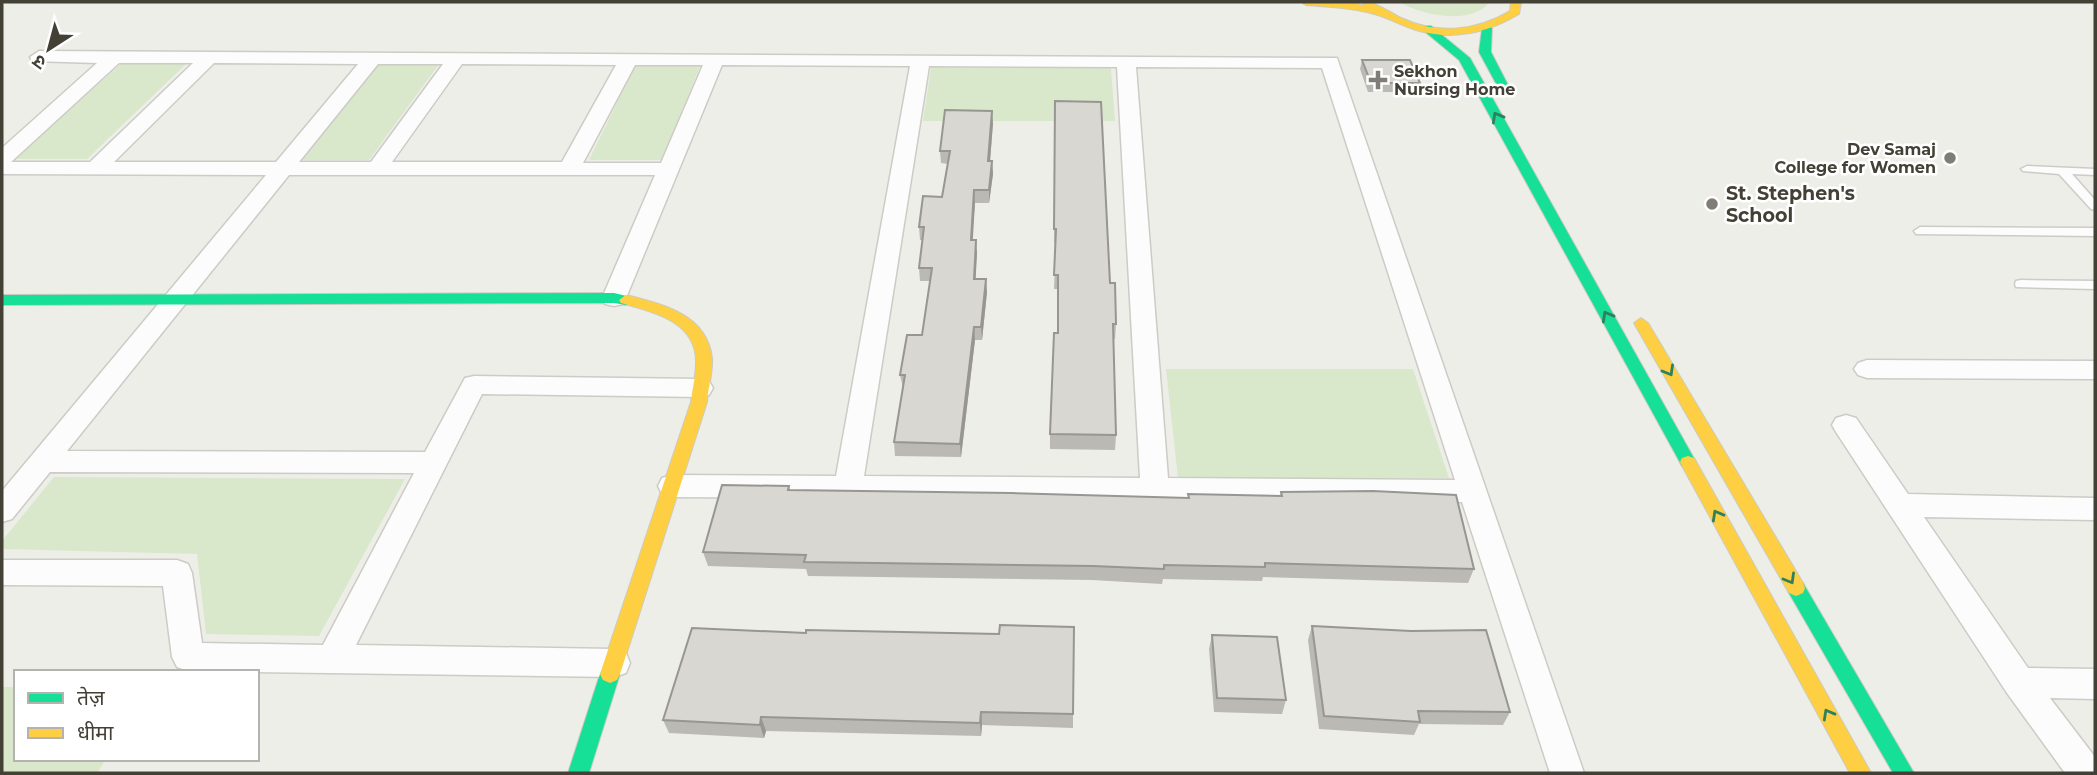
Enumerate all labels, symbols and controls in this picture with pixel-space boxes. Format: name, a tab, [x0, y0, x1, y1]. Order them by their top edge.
north arrow	[14, 14, 84, 84]
text: उ	[27, 49, 51, 75]
place label: Sekhon Nursing Home	[1394, 62, 1515, 99]
marker: Sekhon Nursing Home	[1368, 70, 1388, 90]
one-way arrow	[1492, 112, 1505, 124]
place label: Dev Samaj College for Women	[1774, 140, 1936, 177]
marker: Dev Samaj College for Women	[1942, 150, 1958, 166]
place label: St. Stephen's School	[1726, 182, 1855, 227]
marker: St. Stephen's School	[1704, 196, 1720, 212]
one-way arrow	[1602, 310, 1615, 323]
one-way arrow	[1660, 363, 1673, 376]
one-way arrow	[1712, 509, 1726, 522]
one-way arrow	[1782, 571, 1795, 584]
legend	[14, 670, 259, 761]
text: तेज़	[77, 685, 105, 710]
one-way arrow	[1823, 708, 1836, 721]
text: धीमा	[77, 720, 114, 745]

